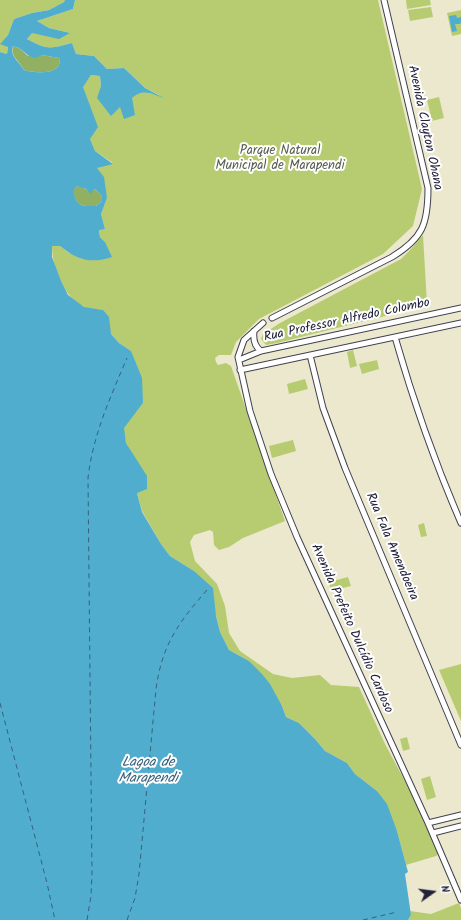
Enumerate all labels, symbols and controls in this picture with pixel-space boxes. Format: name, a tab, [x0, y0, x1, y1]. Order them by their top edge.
street label: Avenida Clayton Ohana	[403, 64, 445, 192]
park label: Parque Natural Municipal de Marapendi	[216, 144, 344, 175]
street label: Rua Professor Alfredo Colombo	[263, 296, 431, 346]
street label: Rua Fala Amendoeira	[361, 491, 421, 603]
street label: Avenida Prefeito Dulcídio Cardoso	[307, 542, 395, 716]
water label: Lagoa de Marapendi	[118, 756, 178, 788]
north arrow	[413, 872, 453, 912]
text: N	[435, 884, 454, 895]

